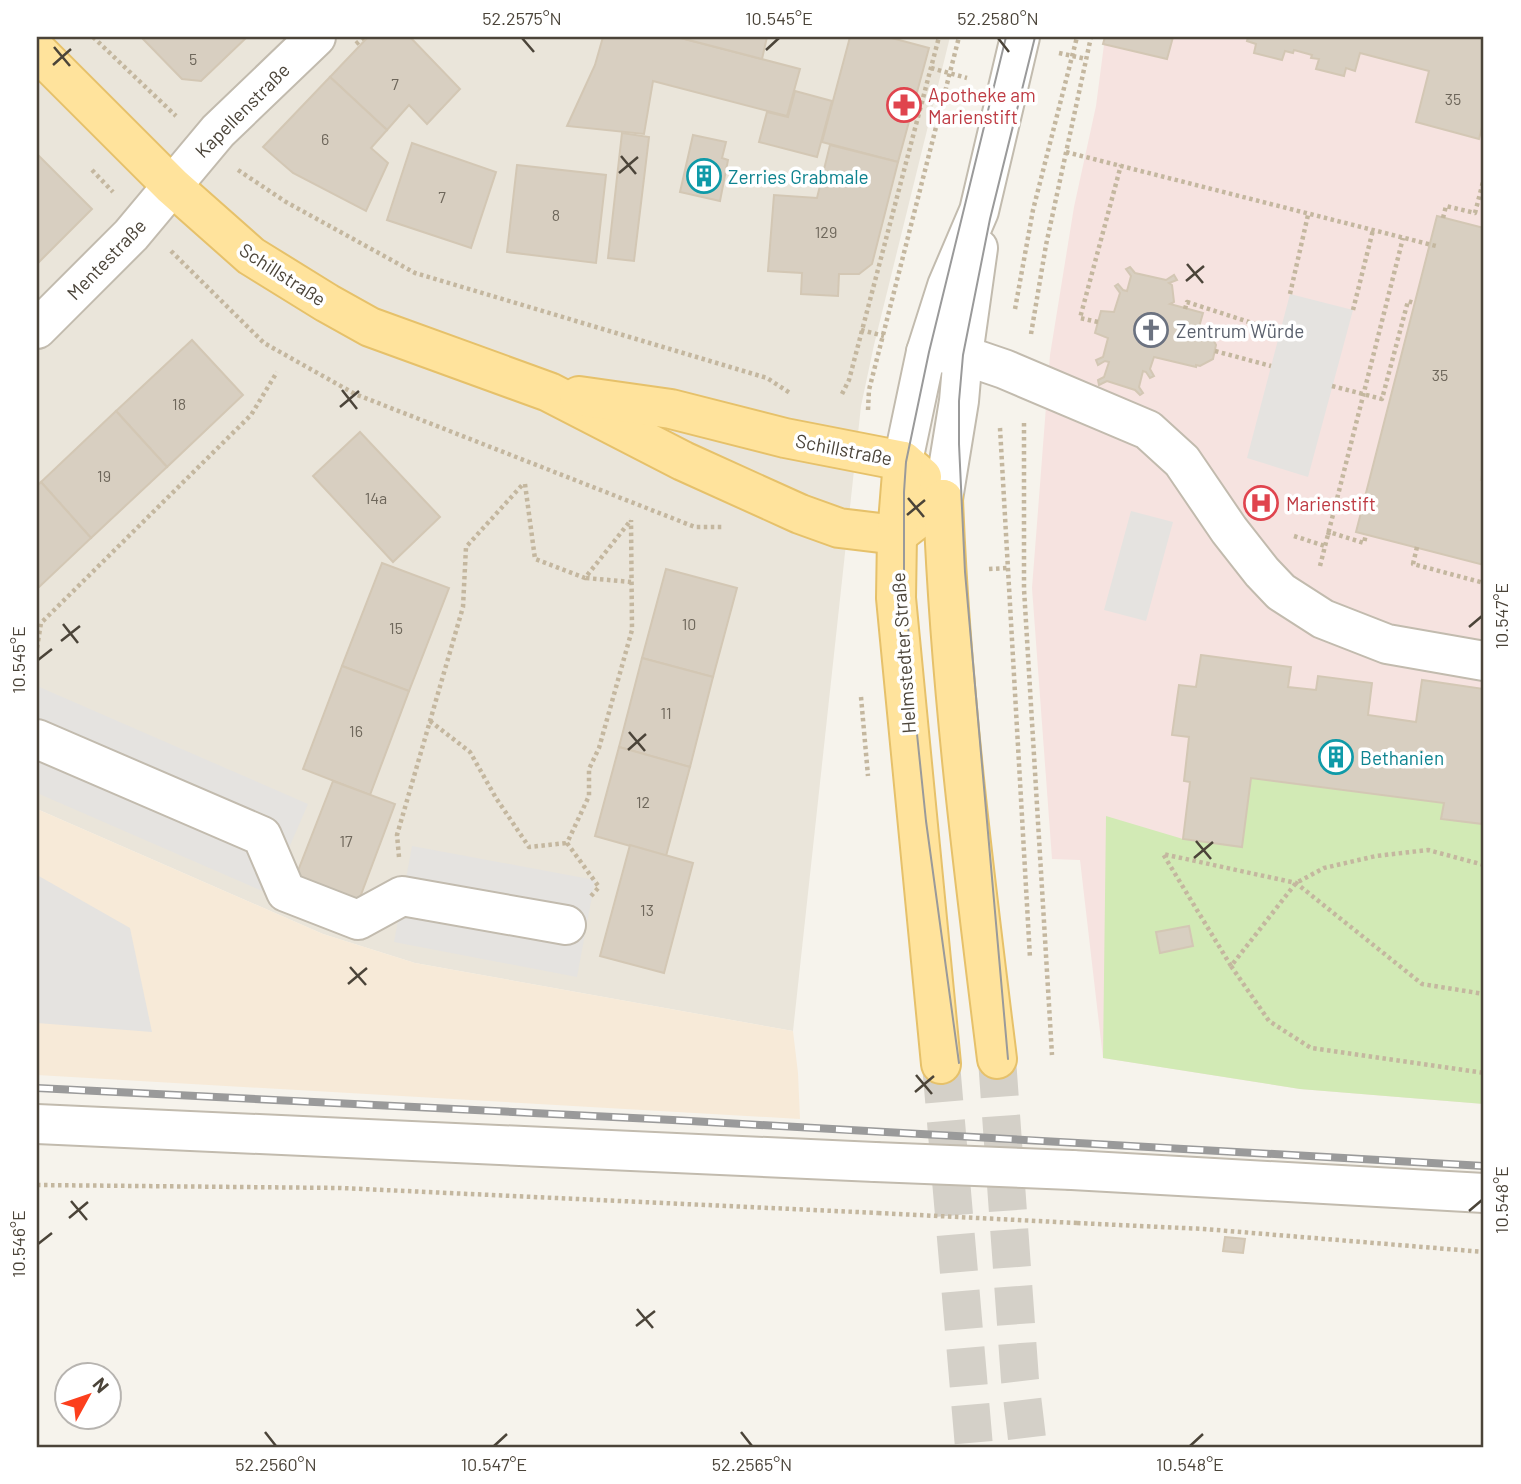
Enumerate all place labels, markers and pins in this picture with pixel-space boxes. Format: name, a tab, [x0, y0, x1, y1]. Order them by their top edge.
place label: Apotheke am Marienstift	[928, 83, 1036, 128]
pharmacy icon: Apotheke am Marienstift	[885, 86, 923, 124]
building icon: Zerries Grabmale	[685, 157, 723, 195]
place label: Zerries Grabmale	[728, 165, 869, 188]
church icon: Zentrum Würde	[1132, 311, 1170, 349]
place label: Zentrum Würde	[1176, 319, 1304, 342]
hospital icon: Marienstift	[1242, 484, 1280, 522]
place label: Marienstift	[1286, 492, 1376, 515]
building icon: Bethanien	[1317, 738, 1355, 776]
place label: Bethanien	[1360, 746, 1444, 769]

